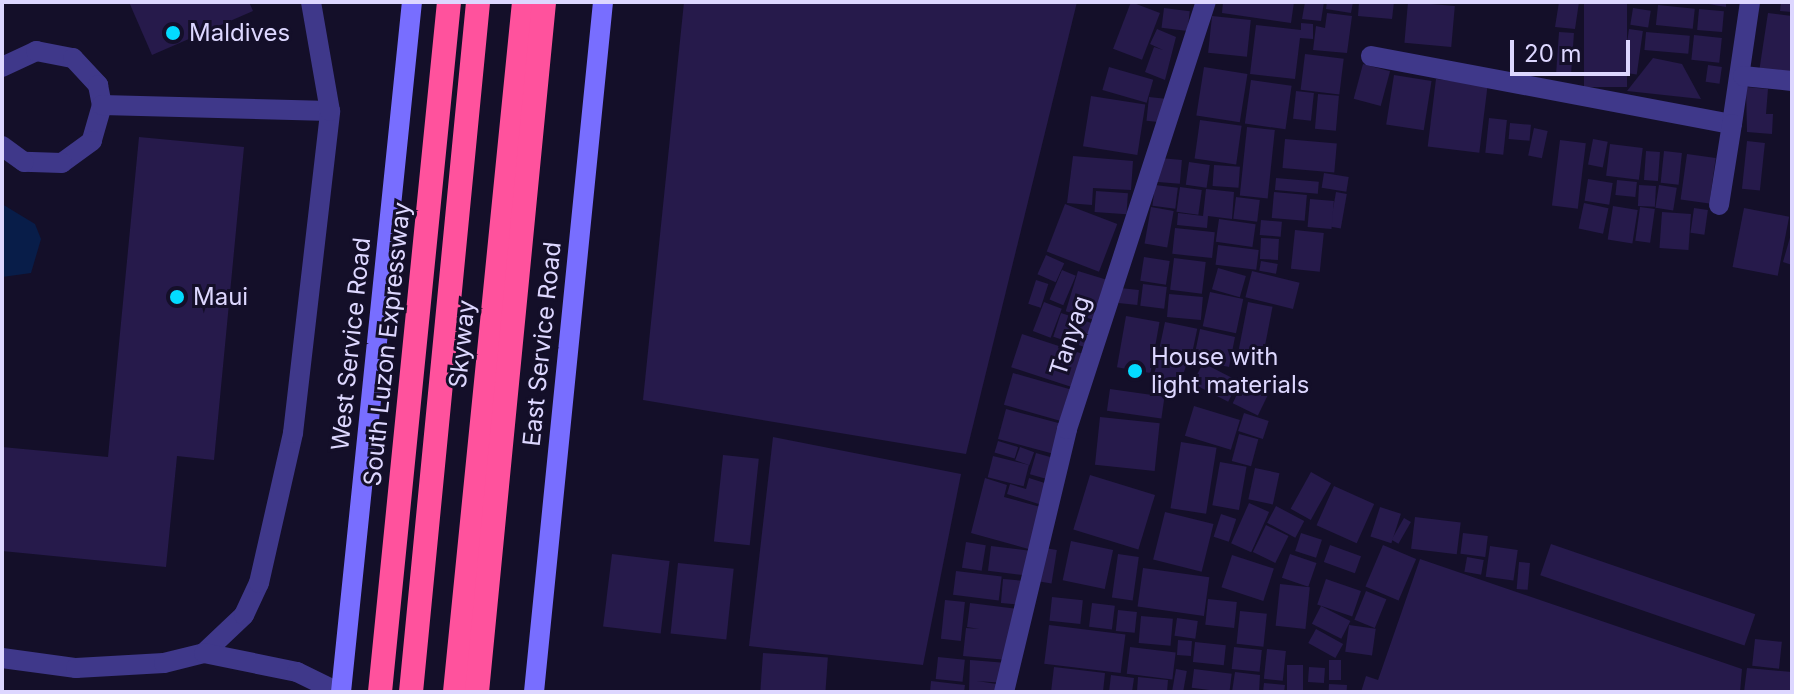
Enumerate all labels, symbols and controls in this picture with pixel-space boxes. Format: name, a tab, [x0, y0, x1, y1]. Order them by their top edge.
place label: Maldives	[189, 19, 290, 47]
marker: Maldives	[164, 24, 182, 42]
scale bar	[1514, 24, 1634, 74]
text: 20 m	[1524, 39, 1582, 68]
street label: South Luzon Expressway	[358, 201, 416, 487]
street label: West Service Road	[325, 236, 377, 452]
street label: East Service Road	[517, 240, 567, 448]
place label: Maui	[193, 283, 248, 311]
marker: Maui	[168, 288, 186, 306]
street label: Tanyag	[1044, 292, 1096, 380]
street label: Skyway	[443, 299, 481, 389]
place label: House with light materials	[1151, 343, 1309, 399]
marker: House with light materials	[1126, 362, 1144, 380]

